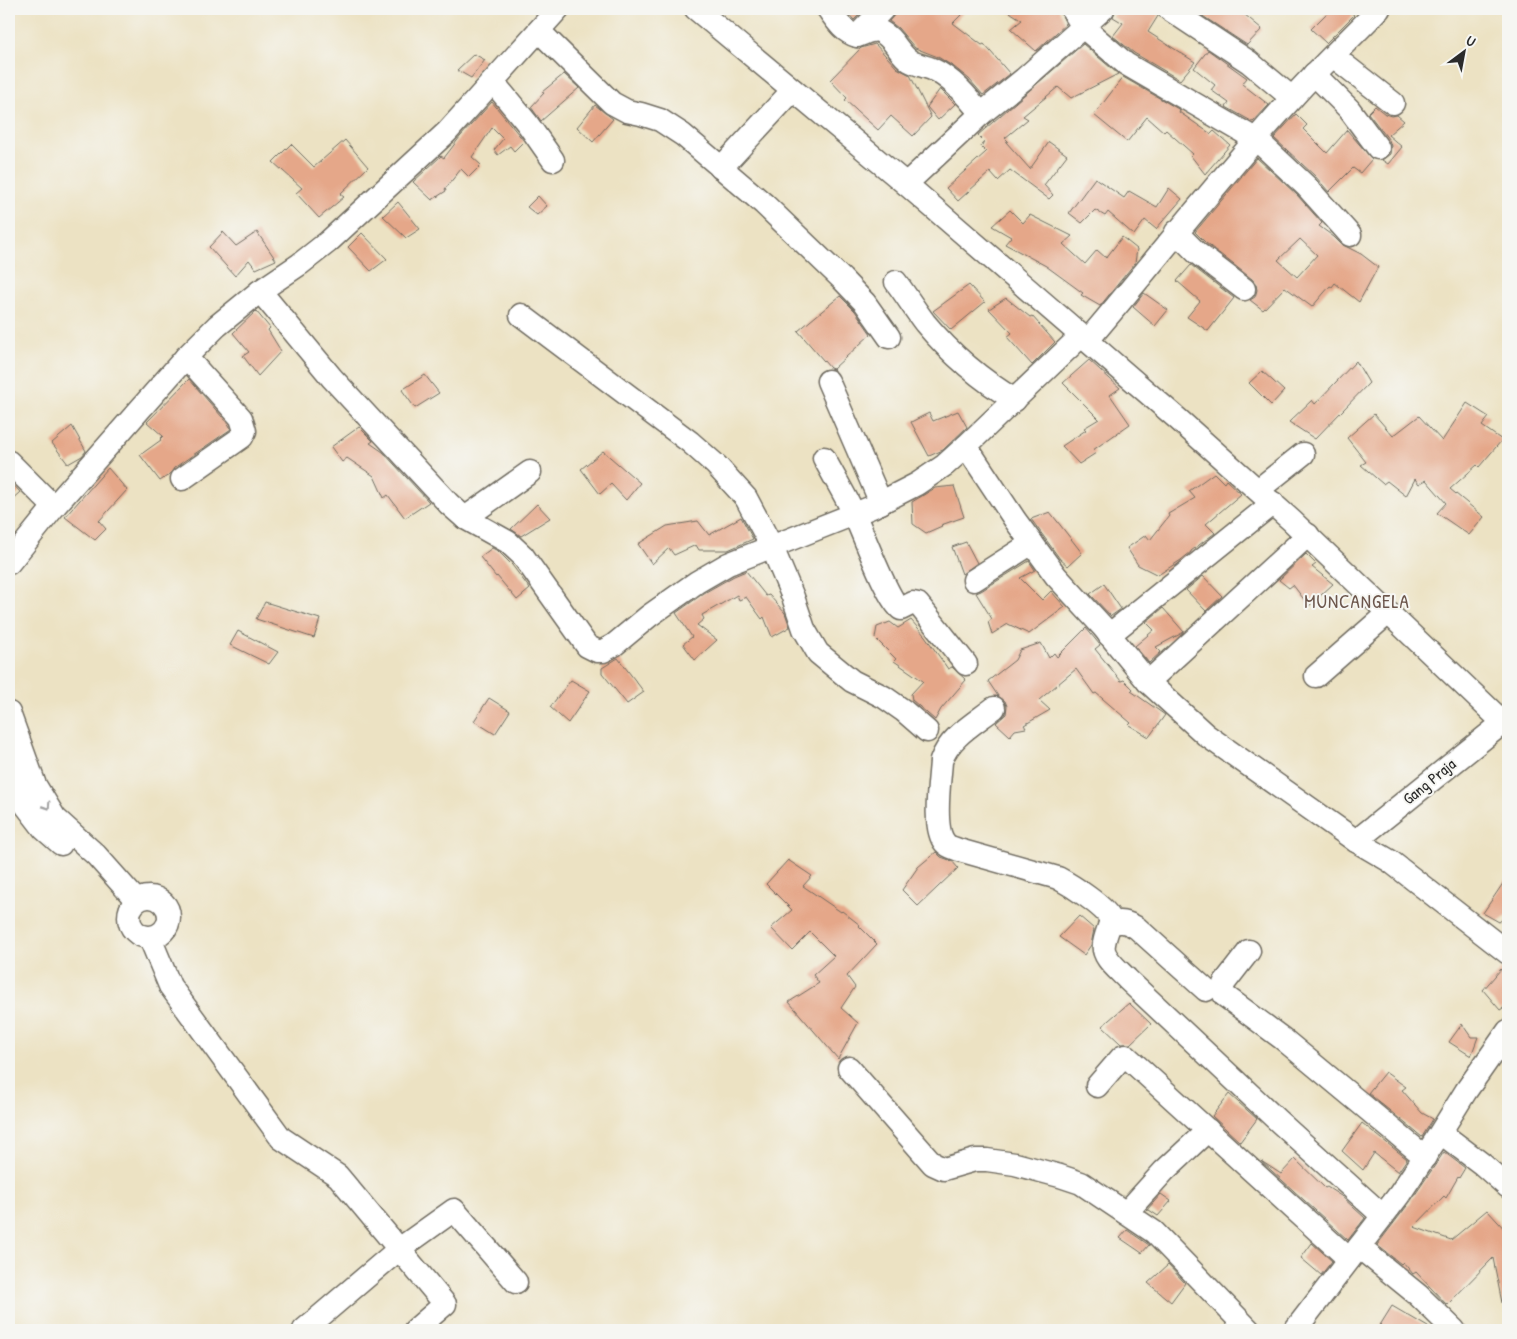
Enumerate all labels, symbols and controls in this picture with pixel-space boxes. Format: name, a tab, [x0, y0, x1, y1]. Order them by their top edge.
north arrow	[1440, 28, 1490, 78]
text: U	[1463, 30, 1480, 51]
district label: MUNCANGELA	[1304, 588, 1410, 614]
street label: Gang Praja	[1398, 753, 1460, 809]
one-way arrow	[41, 800, 51, 809]

